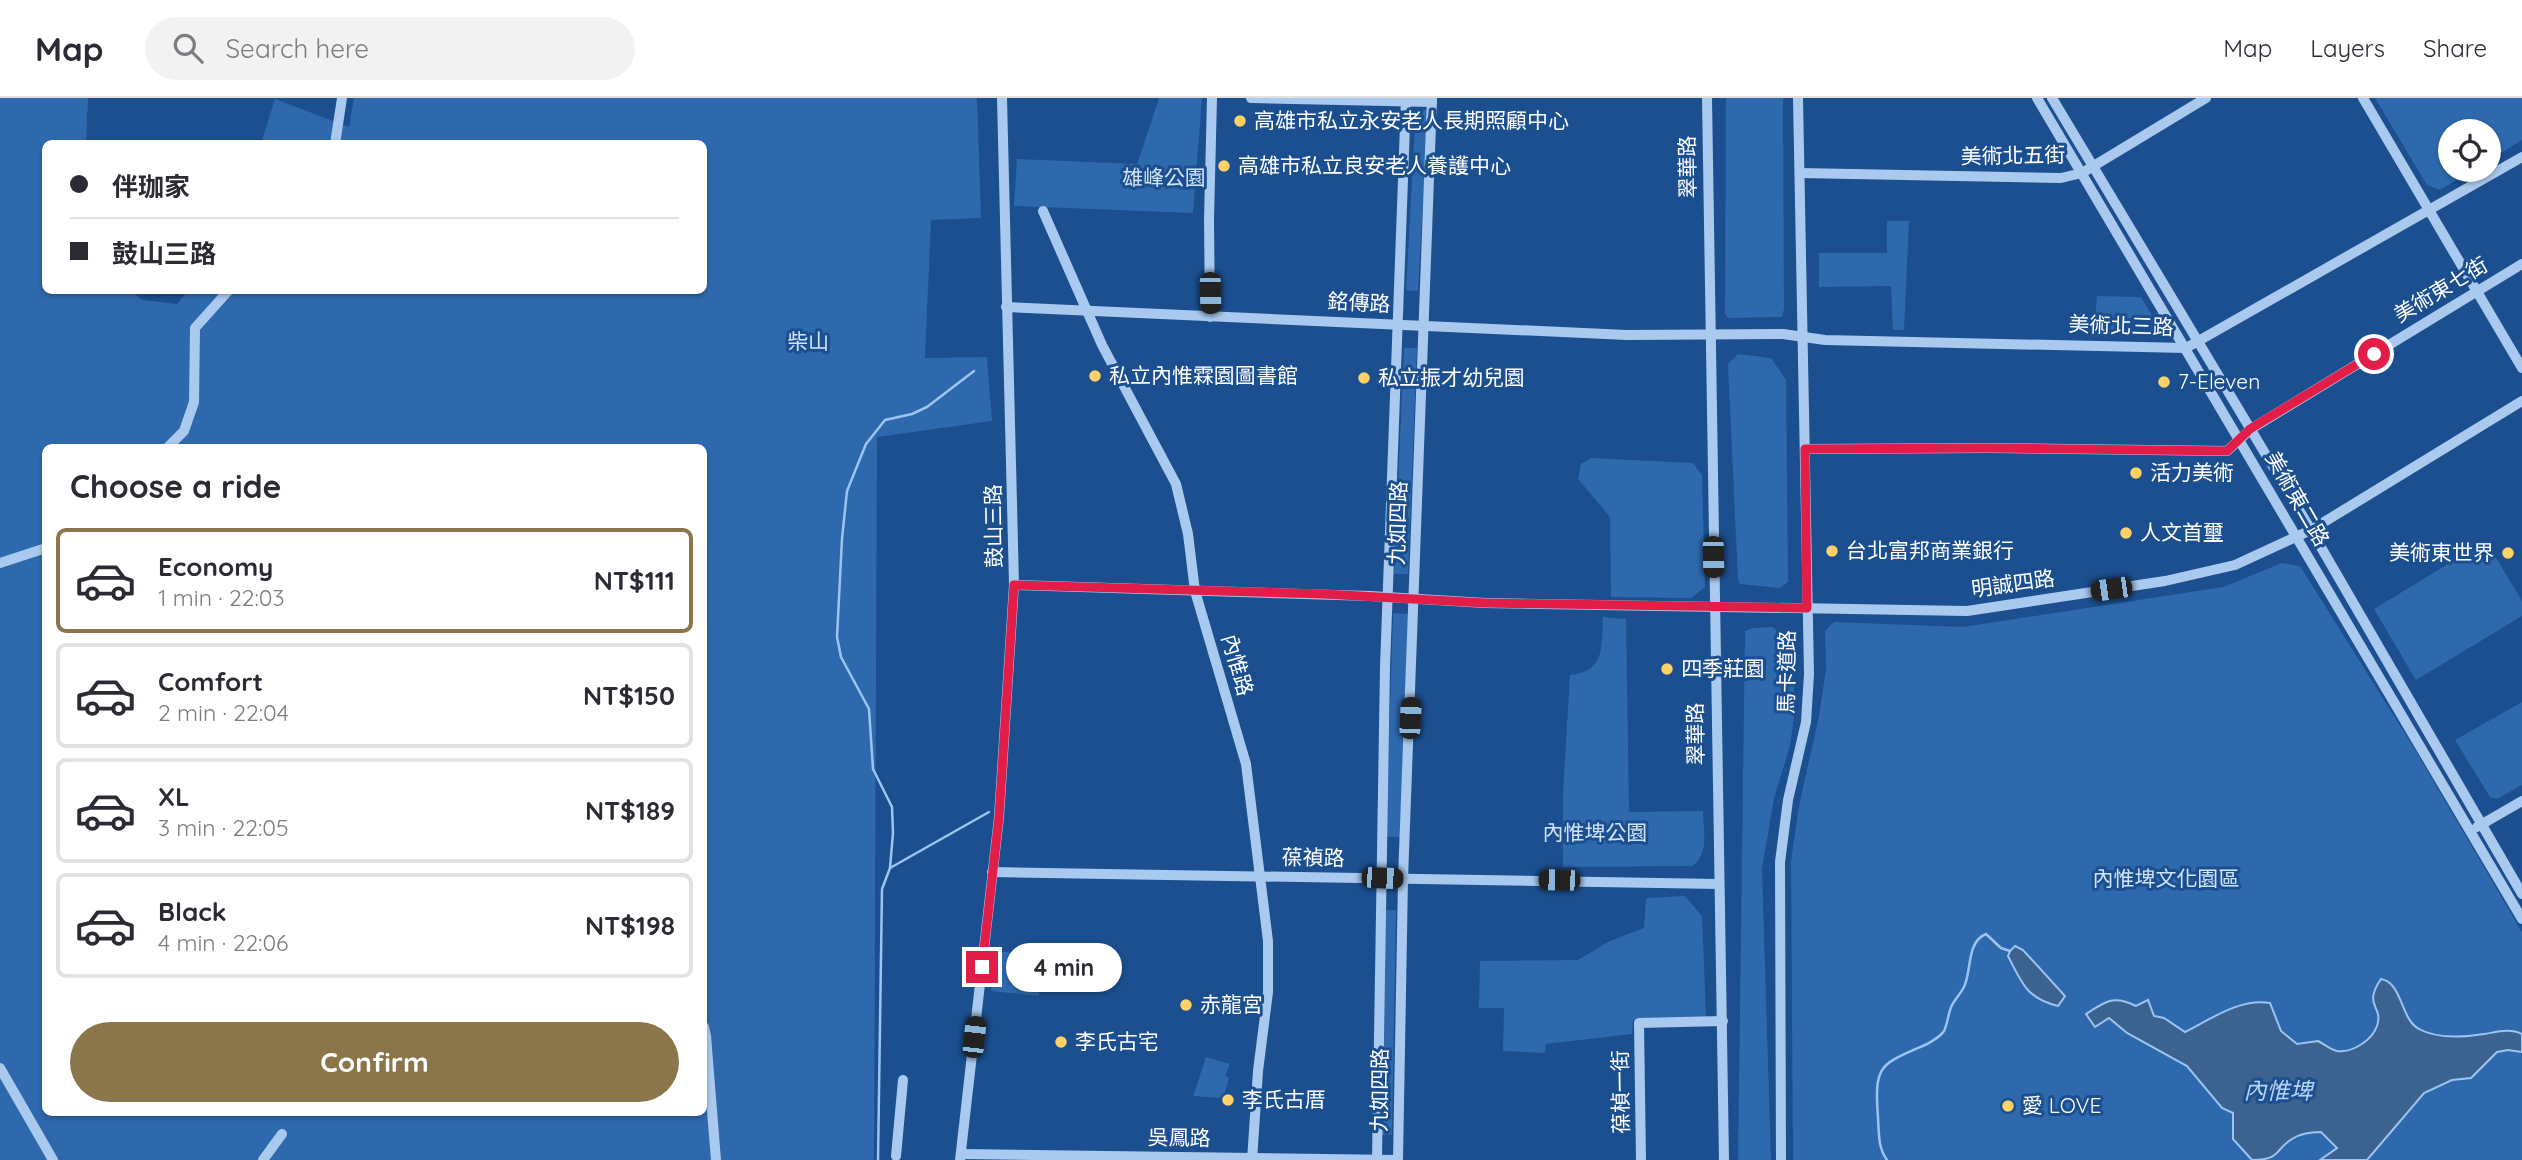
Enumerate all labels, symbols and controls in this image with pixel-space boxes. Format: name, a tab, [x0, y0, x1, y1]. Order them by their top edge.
search box	[145, 17, 635, 80]
text: Map	[35, 28, 103, 69]
icon: search	[169, 29, 207, 67]
text: Search here	[225, 32, 369, 65]
text: Map	[2223, 33, 2272, 63]
text: Layers	[2310, 33, 2385, 63]
text: Share	[2423, 33, 2487, 63]
place label: 高雄市私立永安老人長期照顧中心	[1254, 107, 1569, 133]
marker: 高雄市私立永安老人長期照顧中心	[1232, 113, 1248, 129]
map controls	[2438, 119, 2501, 182]
button: locate	[2438, 119, 2501, 182]
street label: 翠華路	[1673, 135, 1701, 199]
street label: 美術北五街	[1960, 141, 2066, 169]
place label: 高雄市私立良安老人養護中心	[1238, 152, 1511, 178]
marker: 高雄市私立良安老人養護中心	[1216, 158, 1232, 174]
park label: 雄峰公園	[1122, 164, 1206, 190]
text: 伴珈家	[112, 170, 190, 203]
text: 鼓山三路	[112, 237, 216, 270]
street label: 美術東七街	[2389, 251, 2492, 327]
car	[1200, 272, 1221, 314]
street label: 銘傳路	[1327, 287, 1391, 317]
street label: 美術北三路	[2068, 310, 2174, 340]
park label: 柴山	[787, 328, 829, 354]
route start	[2358, 338, 2390, 370]
place label: 私立內惟霖園圖書館	[1109, 362, 1298, 388]
place label: 私立振才幼兒園	[1378, 364, 1525, 390]
marker: 私立內惟霖園圖書館	[1087, 368, 1103, 384]
place label: 7-Eleven	[2178, 368, 2260, 394]
marker: 私立振才幼兒園	[1356, 370, 1372, 386]
marker: 7-Eleven	[2156, 374, 2172, 390]
street label: 美術東二路	[2260, 447, 2335, 550]
place label: 活力美術	[2150, 459, 2234, 485]
marker: 活力美術	[2128, 465, 2144, 481]
text: Choose a ride	[70, 466, 282, 506]
street label: 九如四路	[1383, 481, 1411, 565]
street label: 鼓山三路	[979, 484, 1007, 568]
place label: 人文首璽	[2140, 519, 2224, 545]
marker: 人文首璽	[2118, 525, 2134, 541]
car	[1703, 536, 1724, 578]
place label: 台北富邦商業銀行	[1846, 537, 2014, 563]
place label: 美術東世界	[2389, 539, 2494, 565]
marker: 台北富邦商業銀行	[1824, 543, 1840, 559]
marker: 美術東世界	[2500, 545, 2516, 561]
icon: car	[74, 549, 137, 612]
text: Economy	[158, 550, 273, 583]
text: NT$111	[594, 564, 675, 597]
street label: 明誠四路	[1969, 564, 2056, 602]
car	[2089, 576, 2134, 602]
text: 1 min · 22:03	[158, 583, 285, 612]
street label: 馬卡道路	[1772, 630, 1800, 714]
street label: 內惟路	[1217, 631, 1259, 699]
place label: 四季莊園	[1681, 655, 1765, 681]
marker: 四季莊園	[1659, 661, 1675, 677]
icon: car	[74, 664, 137, 727]
text: Comfort	[158, 665, 263, 698]
text: NT$150	[583, 679, 675, 712]
car	[1399, 696, 1422, 740]
text: 2 min · 22:04	[158, 698, 289, 727]
street label: 翠華路	[1681, 702, 1709, 766]
icon: car	[74, 779, 137, 842]
text: XL	[158, 780, 190, 813]
text: NT$189	[585, 794, 675, 827]
text: 3 min · 22:05	[158, 813, 289, 842]
park label: 內惟埤公園	[1543, 819, 1648, 845]
street label: 葆禎路	[1281, 843, 1345, 871]
park label: 內惟埤文化園區	[2093, 865, 2240, 891]
car	[1361, 867, 1404, 889]
car	[1538, 869, 1581, 891]
icon: car	[74, 894, 137, 957]
text: Black	[158, 895, 227, 928]
text: NT$198	[585, 909, 675, 942]
text: 4 min · 22:06	[158, 928, 288, 957]
callout: 4 min	[1006, 942, 1122, 992]
route end	[966, 951, 998, 983]
text: 4 min	[1034, 953, 1094, 982]
place label: 赤龍宮	[1200, 991, 1263, 1017]
marker: 赤龍宮	[1178, 997, 1194, 1013]
car	[962, 1015, 987, 1059]
button: Confirm	[70, 1022, 679, 1102]
place label: 李氏古宅	[1075, 1028, 1159, 1054]
marker: 李氏古宅	[1053, 1034, 1069, 1050]
street label: 九如四路	[1365, 1048, 1393, 1132]
street label: 葆楨一街	[1606, 1050, 1634, 1134]
water label: 內惟埤	[2244, 1076, 2316, 1105]
place label: 李氏古厝	[1242, 1086, 1326, 1112]
marker: 李氏古厝	[1220, 1092, 1236, 1108]
place label: 愛 LOVE	[2022, 1092, 2101, 1118]
marker: 愛 LOVE	[2000, 1098, 2016, 1114]
street label: 吳鳳路	[1147, 1123, 1211, 1151]

